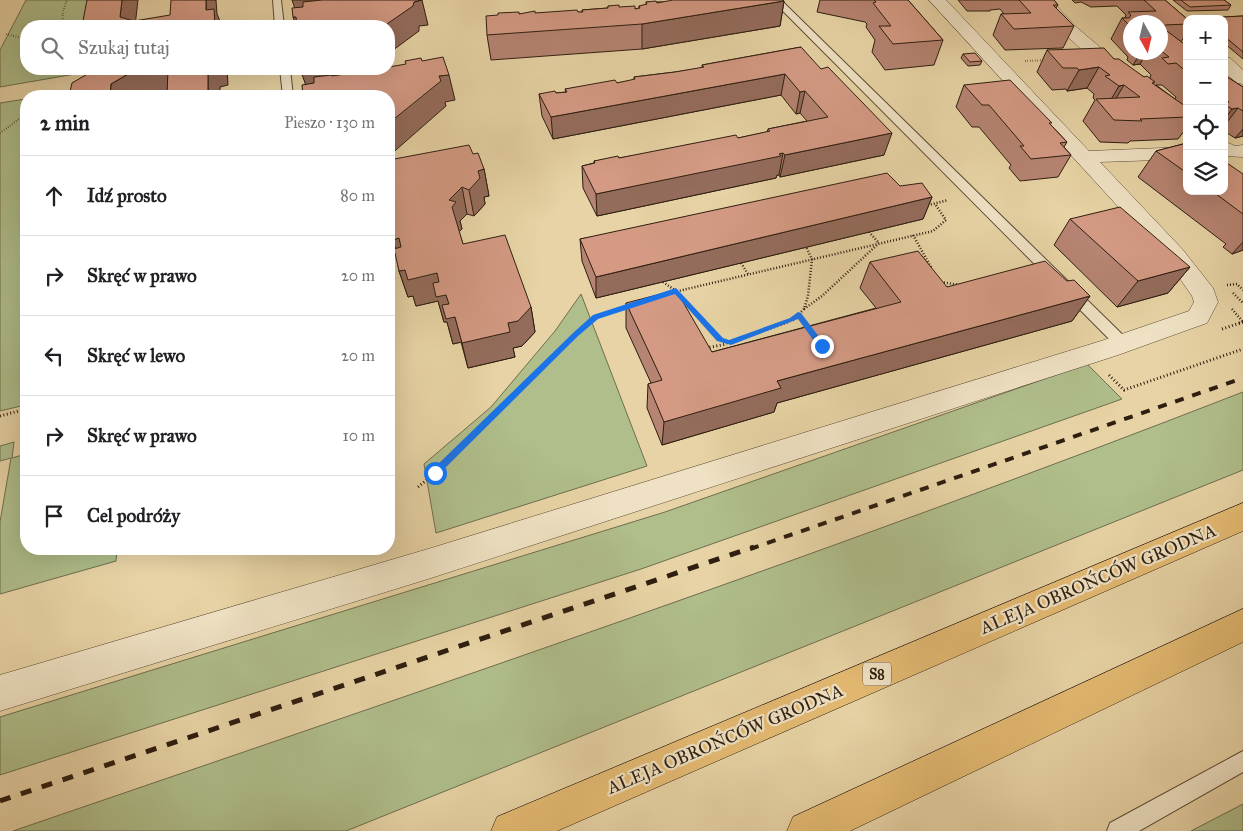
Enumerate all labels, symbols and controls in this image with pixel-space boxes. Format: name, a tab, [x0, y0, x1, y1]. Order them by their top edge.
north arrow	[1123, 15, 1168, 60]
map controls	[1183, 15, 1228, 195]
button: +	[1183, 15, 1228, 60]
search box	[20, 20, 395, 75]
icon: search	[38, 34, 66, 62]
text: Szukaj tutaj	[78, 36, 170, 59]
button: −	[1183, 60, 1228, 105]
button: locate	[1183, 105, 1228, 150]
text: 2 min	[40, 110, 90, 136]
text: Pieszo · 130 m	[284, 113, 375, 132]
button: layers	[1183, 150, 1228, 195]
icon: ahead	[40, 182, 68, 210]
text: Idź prosto	[87, 184, 167, 207]
text: 80 m	[340, 186, 375, 205]
icon: right	[40, 262, 68, 290]
text: Skręć w prawo	[87, 264, 197, 287]
text: 20 m	[341, 266, 375, 285]
route end	[811, 335, 834, 358]
icon: left	[40, 342, 68, 370]
text: Skręć w lewo	[87, 344, 185, 367]
text: 20 m	[341, 346, 375, 365]
icon: right	[40, 422, 68, 450]
text: Skręć w prawo	[87, 424, 197, 447]
text: 10 m	[343, 426, 375, 445]
route start	[424, 462, 447, 485]
icon: arrive	[40, 502, 68, 530]
text: Cel podróży	[87, 504, 180, 527]
street label: ALEJA OBROŃCÓW GRODNA	[975, 517, 1220, 640]
road number: S8	[863, 662, 891, 686]
street label: ALEJA OBROŃCÓW GRODNA	[602, 677, 847, 800]

